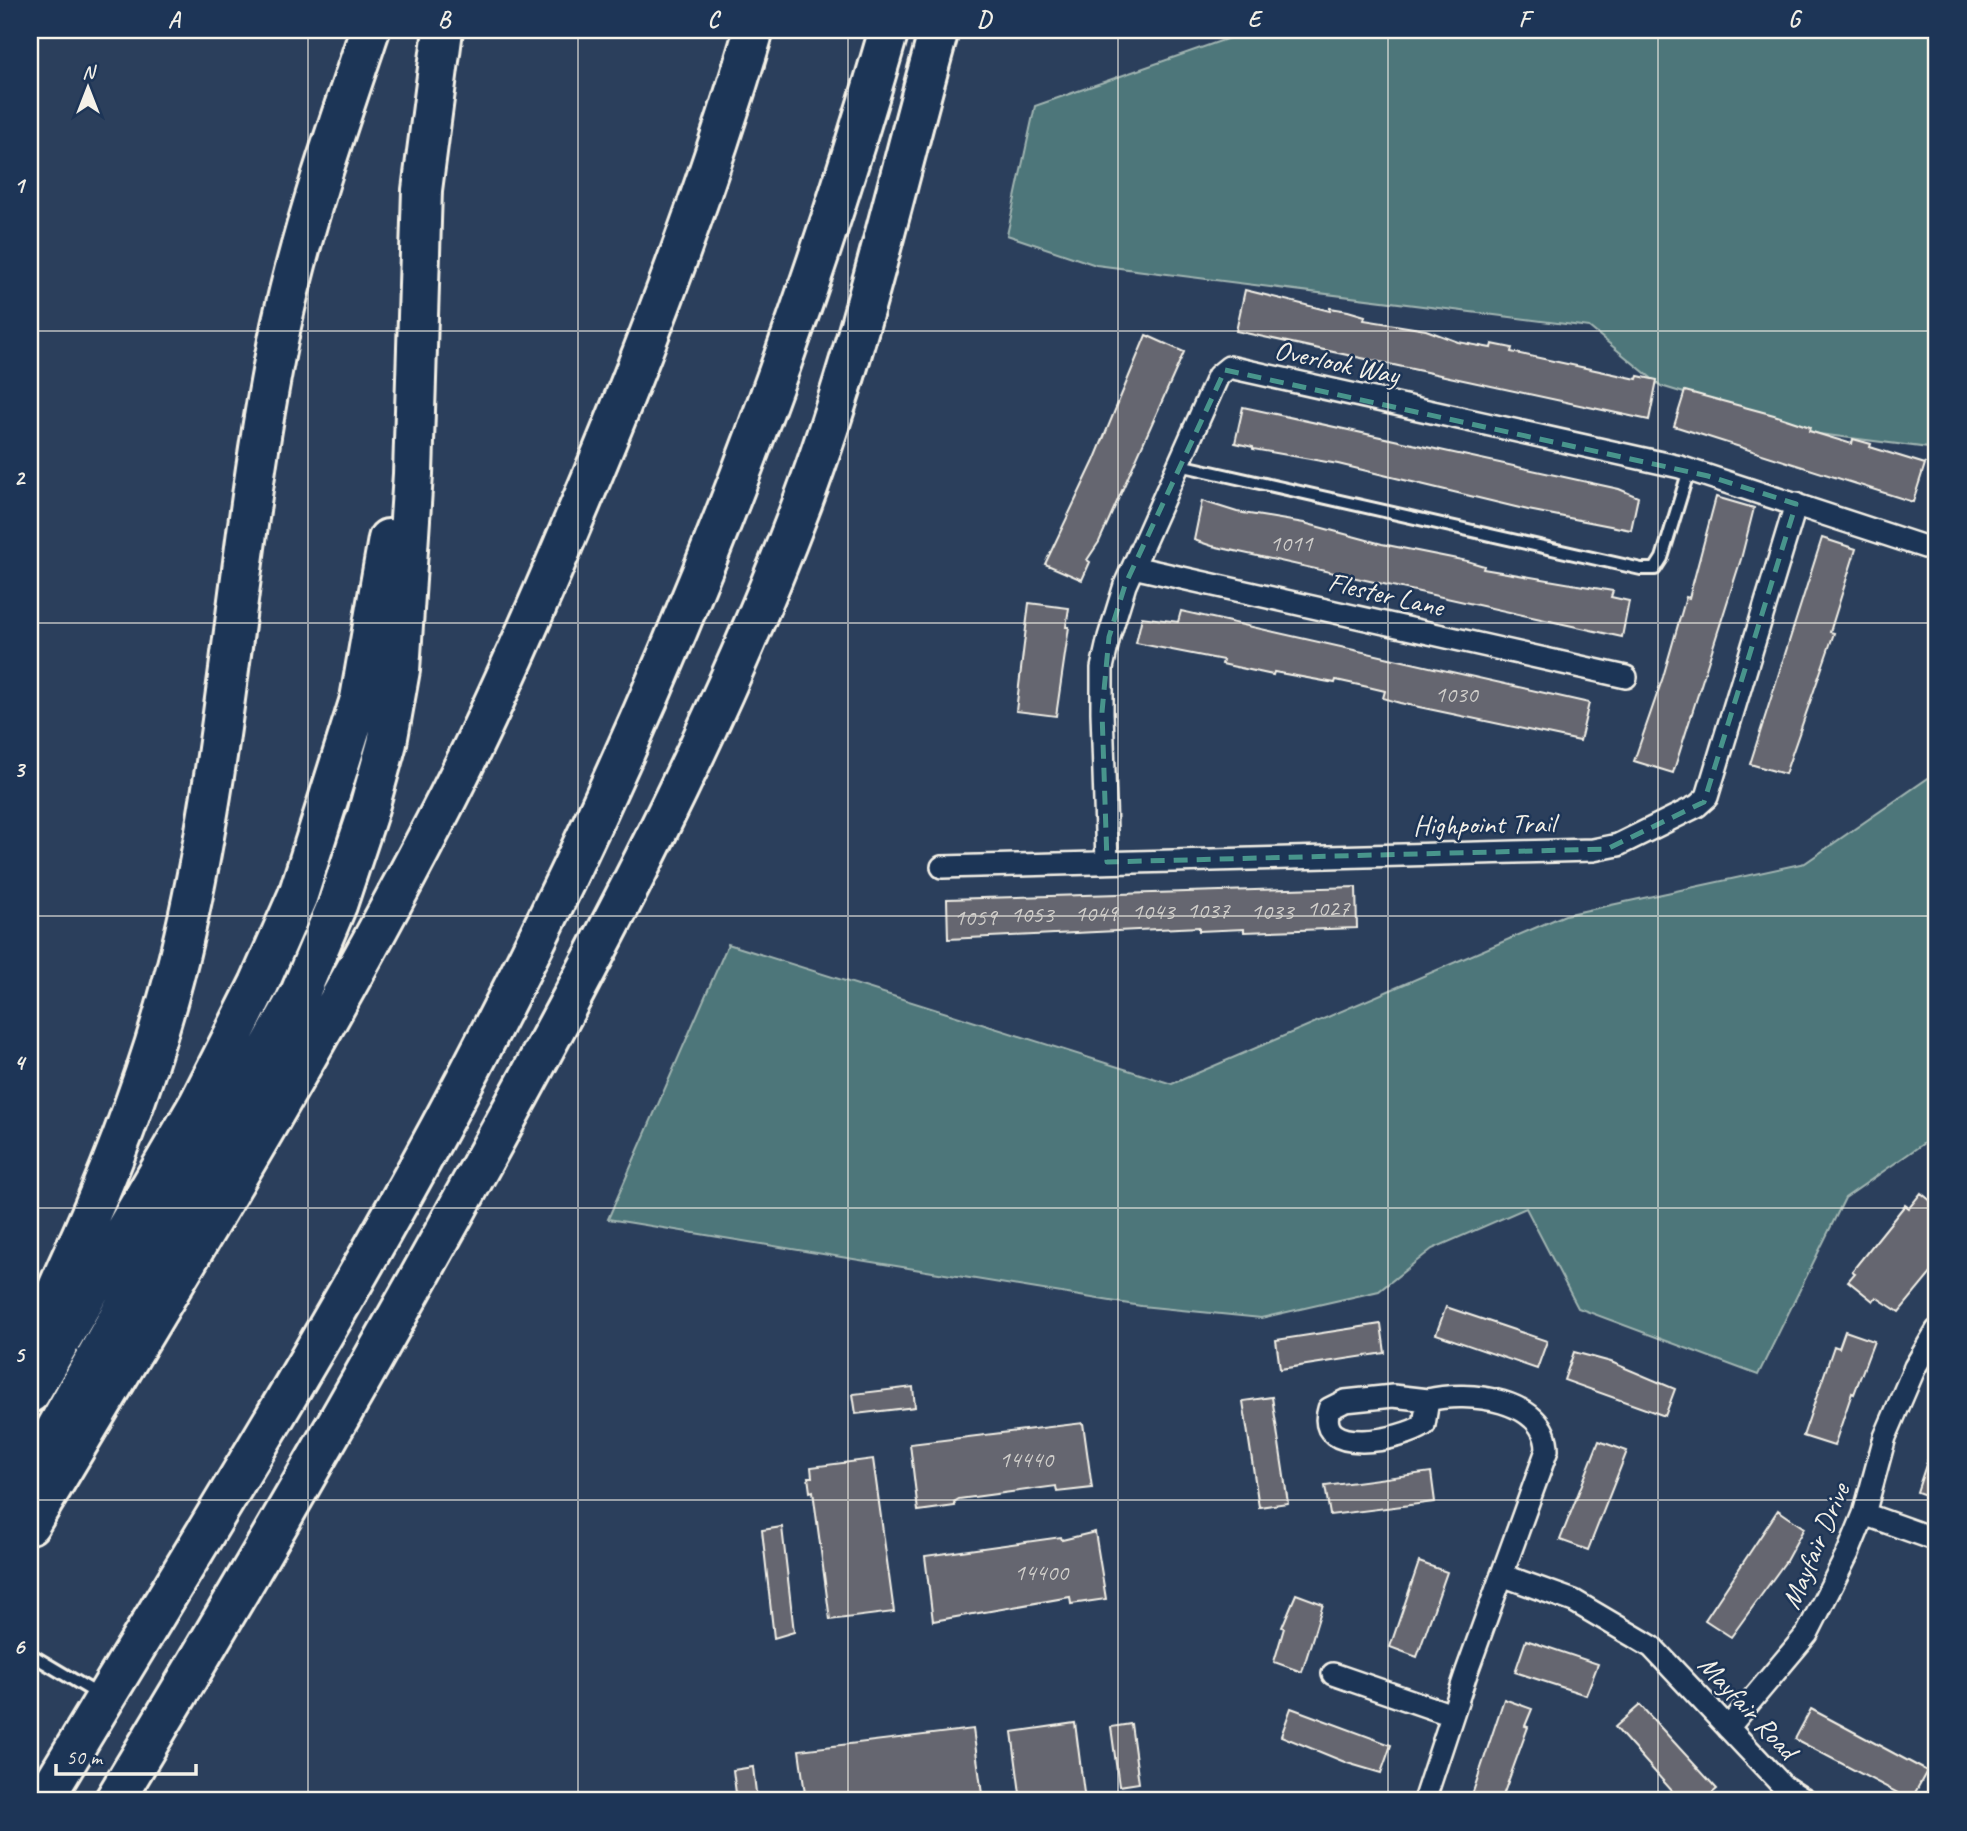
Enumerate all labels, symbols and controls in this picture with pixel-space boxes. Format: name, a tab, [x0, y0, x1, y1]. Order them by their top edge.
text: A	[168, 5, 182, 34]
text: B	[438, 5, 452, 34]
text: C	[708, 5, 722, 34]
text: D	[977, 5, 993, 34]
text: E	[1248, 5, 1264, 34]
text: F	[1519, 5, 1535, 34]
text: G	[1788, 5, 1803, 34]
north arrow	[52, 52, 122, 122]
text: N	[82, 60, 97, 84]
text: 1	[14, 171, 27, 200]
street label: Overlook Way	[1271, 332, 1405, 393]
text: 2	[14, 463, 27, 492]
house number: 1011	[1269, 528, 1314, 558]
street label: Flester Lane	[1325, 564, 1449, 625]
house number: 1030	[1434, 679, 1480, 709]
text: 3	[14, 755, 27, 784]
street label: Highpoint Trail	[1413, 805, 1561, 843]
house number: 1027	[1306, 893, 1351, 923]
house number: 1037	[1186, 895, 1231, 925]
house number: 1043	[1131, 896, 1177, 926]
house number: 1033	[1250, 896, 1296, 926]
house number: 1049	[1074, 898, 1120, 928]
house number: 1053	[1010, 899, 1056, 929]
house number: 1059	[953, 902, 999, 932]
text: 4	[14, 1048, 27, 1077]
text: 5	[14, 1340, 26, 1369]
house number: 14440	[999, 1444, 1055, 1474]
street label: Mayfair Drive	[1773, 1476, 1858, 1614]
house number: 14400	[1014, 1557, 1070, 1587]
text: 6	[14, 1632, 27, 1661]
street label: Mayfair Road	[1691, 1648, 1808, 1769]
scale bar	[56, 1733, 196, 1777]
text: 50 m	[66, 1744, 104, 1770]

